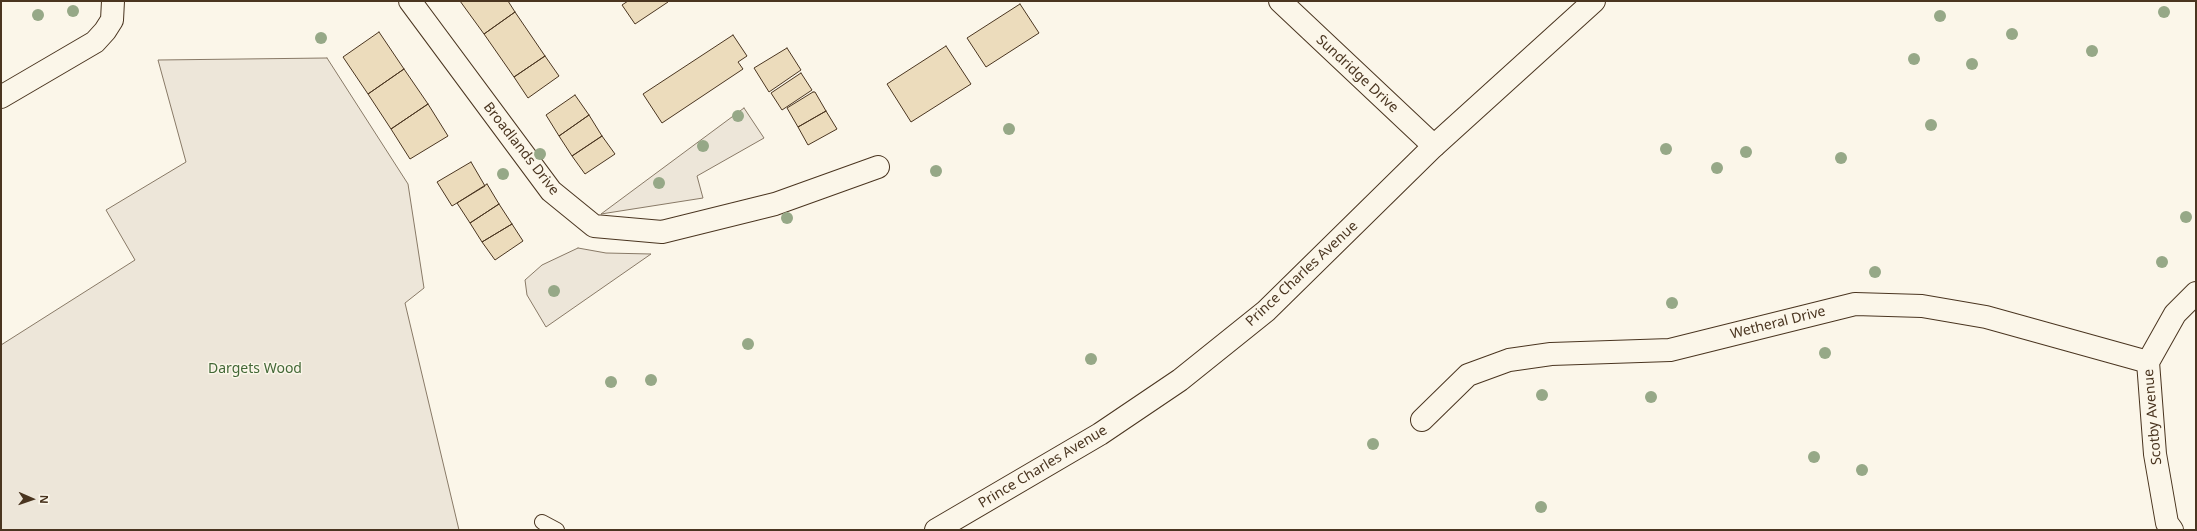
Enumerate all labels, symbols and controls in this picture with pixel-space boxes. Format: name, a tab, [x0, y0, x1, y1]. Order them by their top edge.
street label: Sundridge Drive	[1312, 32, 1402, 116]
street label: Broadlands Drive	[480, 99, 562, 199]
street label: Prince Charles Avenue	[1243, 218, 1361, 330]
street label: Wetheral Drive	[1729, 303, 1827, 343]
park label: Dargets Wood	[208, 361, 302, 377]
street label: Scotby Avenue	[2140, 368, 2166, 466]
street label: Prince Charles Avenue	[976, 422, 1110, 512]
north arrow	[12, 479, 52, 519]
text: N	[37, 495, 52, 504]

